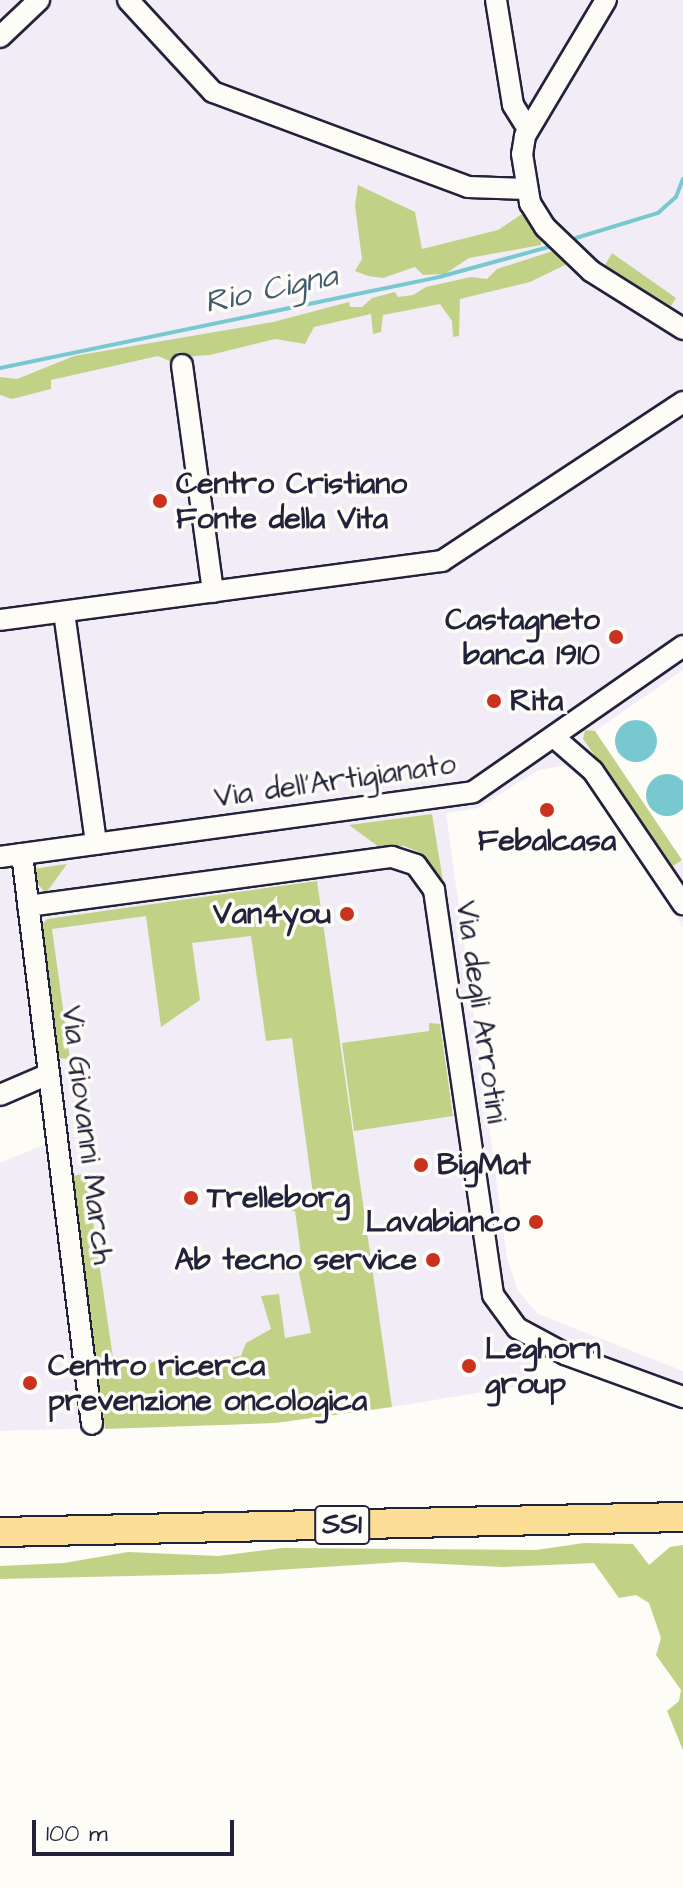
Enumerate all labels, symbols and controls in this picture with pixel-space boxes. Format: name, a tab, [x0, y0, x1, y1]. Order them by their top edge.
water label: Rio Cigna	[201, 257, 341, 323]
place label: Centro Cristiano Fonte della Vita	[176, 466, 407, 536]
marker: Centro Cristiano Fonte della Vita	[151, 492, 169, 510]
place label: Castagneto banca 1910	[445, 602, 600, 672]
marker: Castagneto banca 1910	[607, 628, 625, 646]
place label: Rita	[510, 683, 563, 719]
marker: Rita	[485, 692, 503, 710]
street label: Via dell'Artigianato	[212, 746, 458, 816]
marker: Febalcasa	[538, 801, 556, 819]
place label: Febalcasa	[478, 823, 616, 859]
place label: Van4you	[213, 896, 331, 932]
street label: Via degli Arrotini	[448, 898, 514, 1126]
marker: Van4you	[338, 905, 356, 923]
street label: Via Giovanni March	[53, 1003, 121, 1267]
place label: BigMat	[437, 1147, 531, 1183]
marker: BigMat	[412, 1156, 430, 1174]
place label: Trelleborg	[207, 1180, 350, 1216]
marker: Trelleborg	[182, 1189, 200, 1207]
place label: Lavabianco	[366, 1204, 520, 1240]
marker: Lavabianco	[527, 1213, 545, 1231]
place label: Ab tecno service	[175, 1242, 417, 1278]
marker: Ab tecno service	[424, 1251, 442, 1269]
place label: Leghorn group	[485, 1331, 601, 1402]
place label: Centro ricerca prevenzione oncologica	[48, 1348, 367, 1418]
marker: Leghorn group	[460, 1357, 478, 1375]
marker: Centro ricerca prevenzione oncologica	[19, 1372, 41, 1394]
road number: SS1	[314, 1501, 370, 1549]
scale bar	[36, 1804, 238, 1854]
text: 100 m	[46, 1817, 108, 1851]

